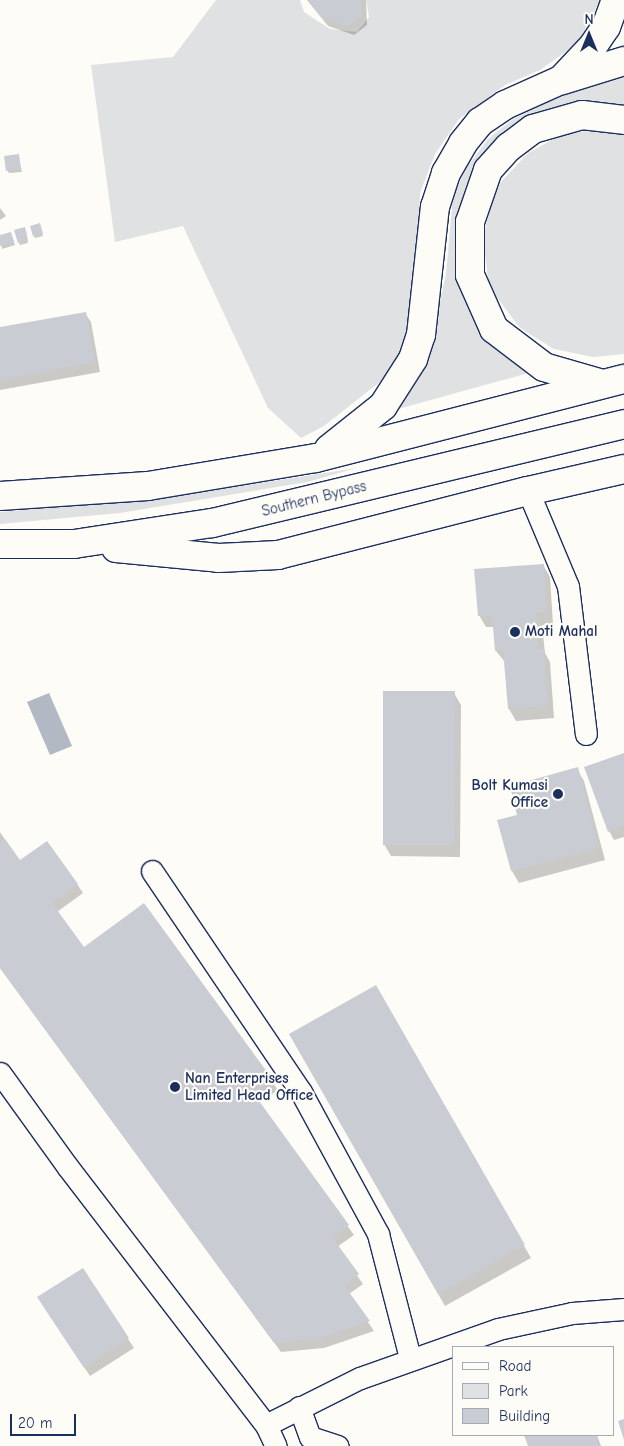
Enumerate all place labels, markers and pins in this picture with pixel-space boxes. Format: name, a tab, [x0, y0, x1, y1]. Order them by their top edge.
place label: Moti Mahal	[525, 623, 597, 641]
marker: Moti Mahal	[509, 626, 521, 638]
place label: Bolt Kumasi Office	[471, 776, 548, 811]
marker: Bolt Kumasi Office	[552, 788, 564, 800]
place label: Nan Enterprises Limited Head Office	[185, 1069, 313, 1104]
marker: Nan Enterprises Limited Head Office	[169, 1081, 181, 1093]

